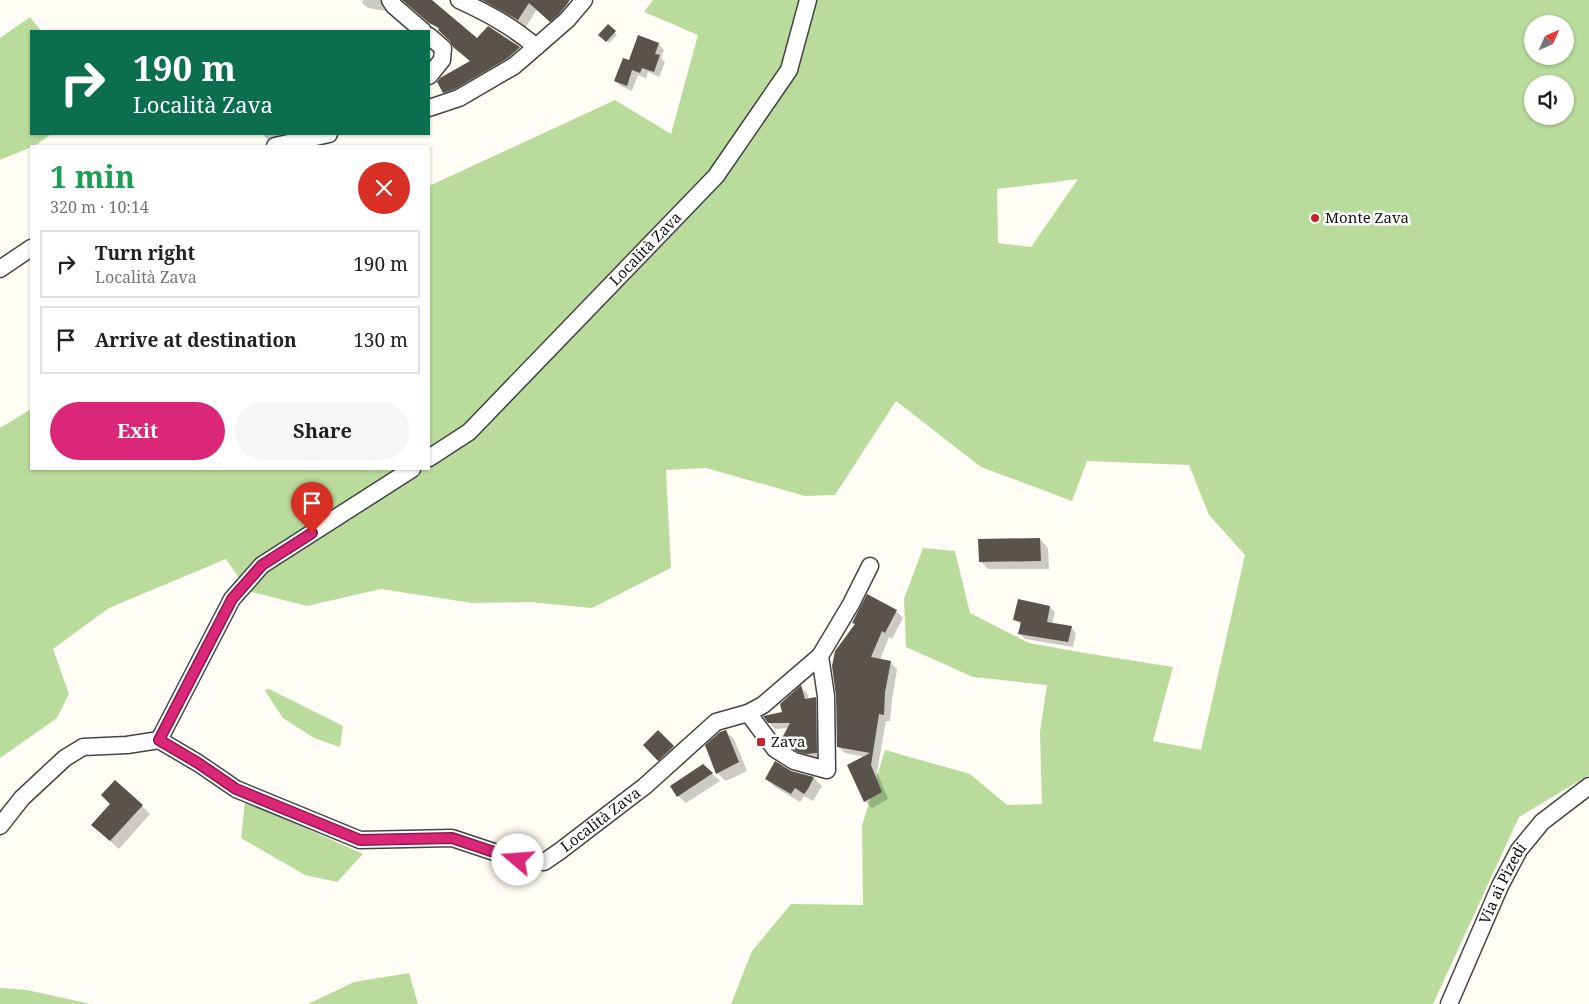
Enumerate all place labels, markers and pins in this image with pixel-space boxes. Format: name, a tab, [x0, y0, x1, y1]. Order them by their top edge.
place label: Monte Zava	[1325, 207, 1409, 227]
marker: Monte Zava	[1309, 212, 1321, 224]
pin	[291, 482, 333, 533]
place label: Zava	[771, 731, 805, 751]
marker: Zava	[755, 736, 767, 748]

